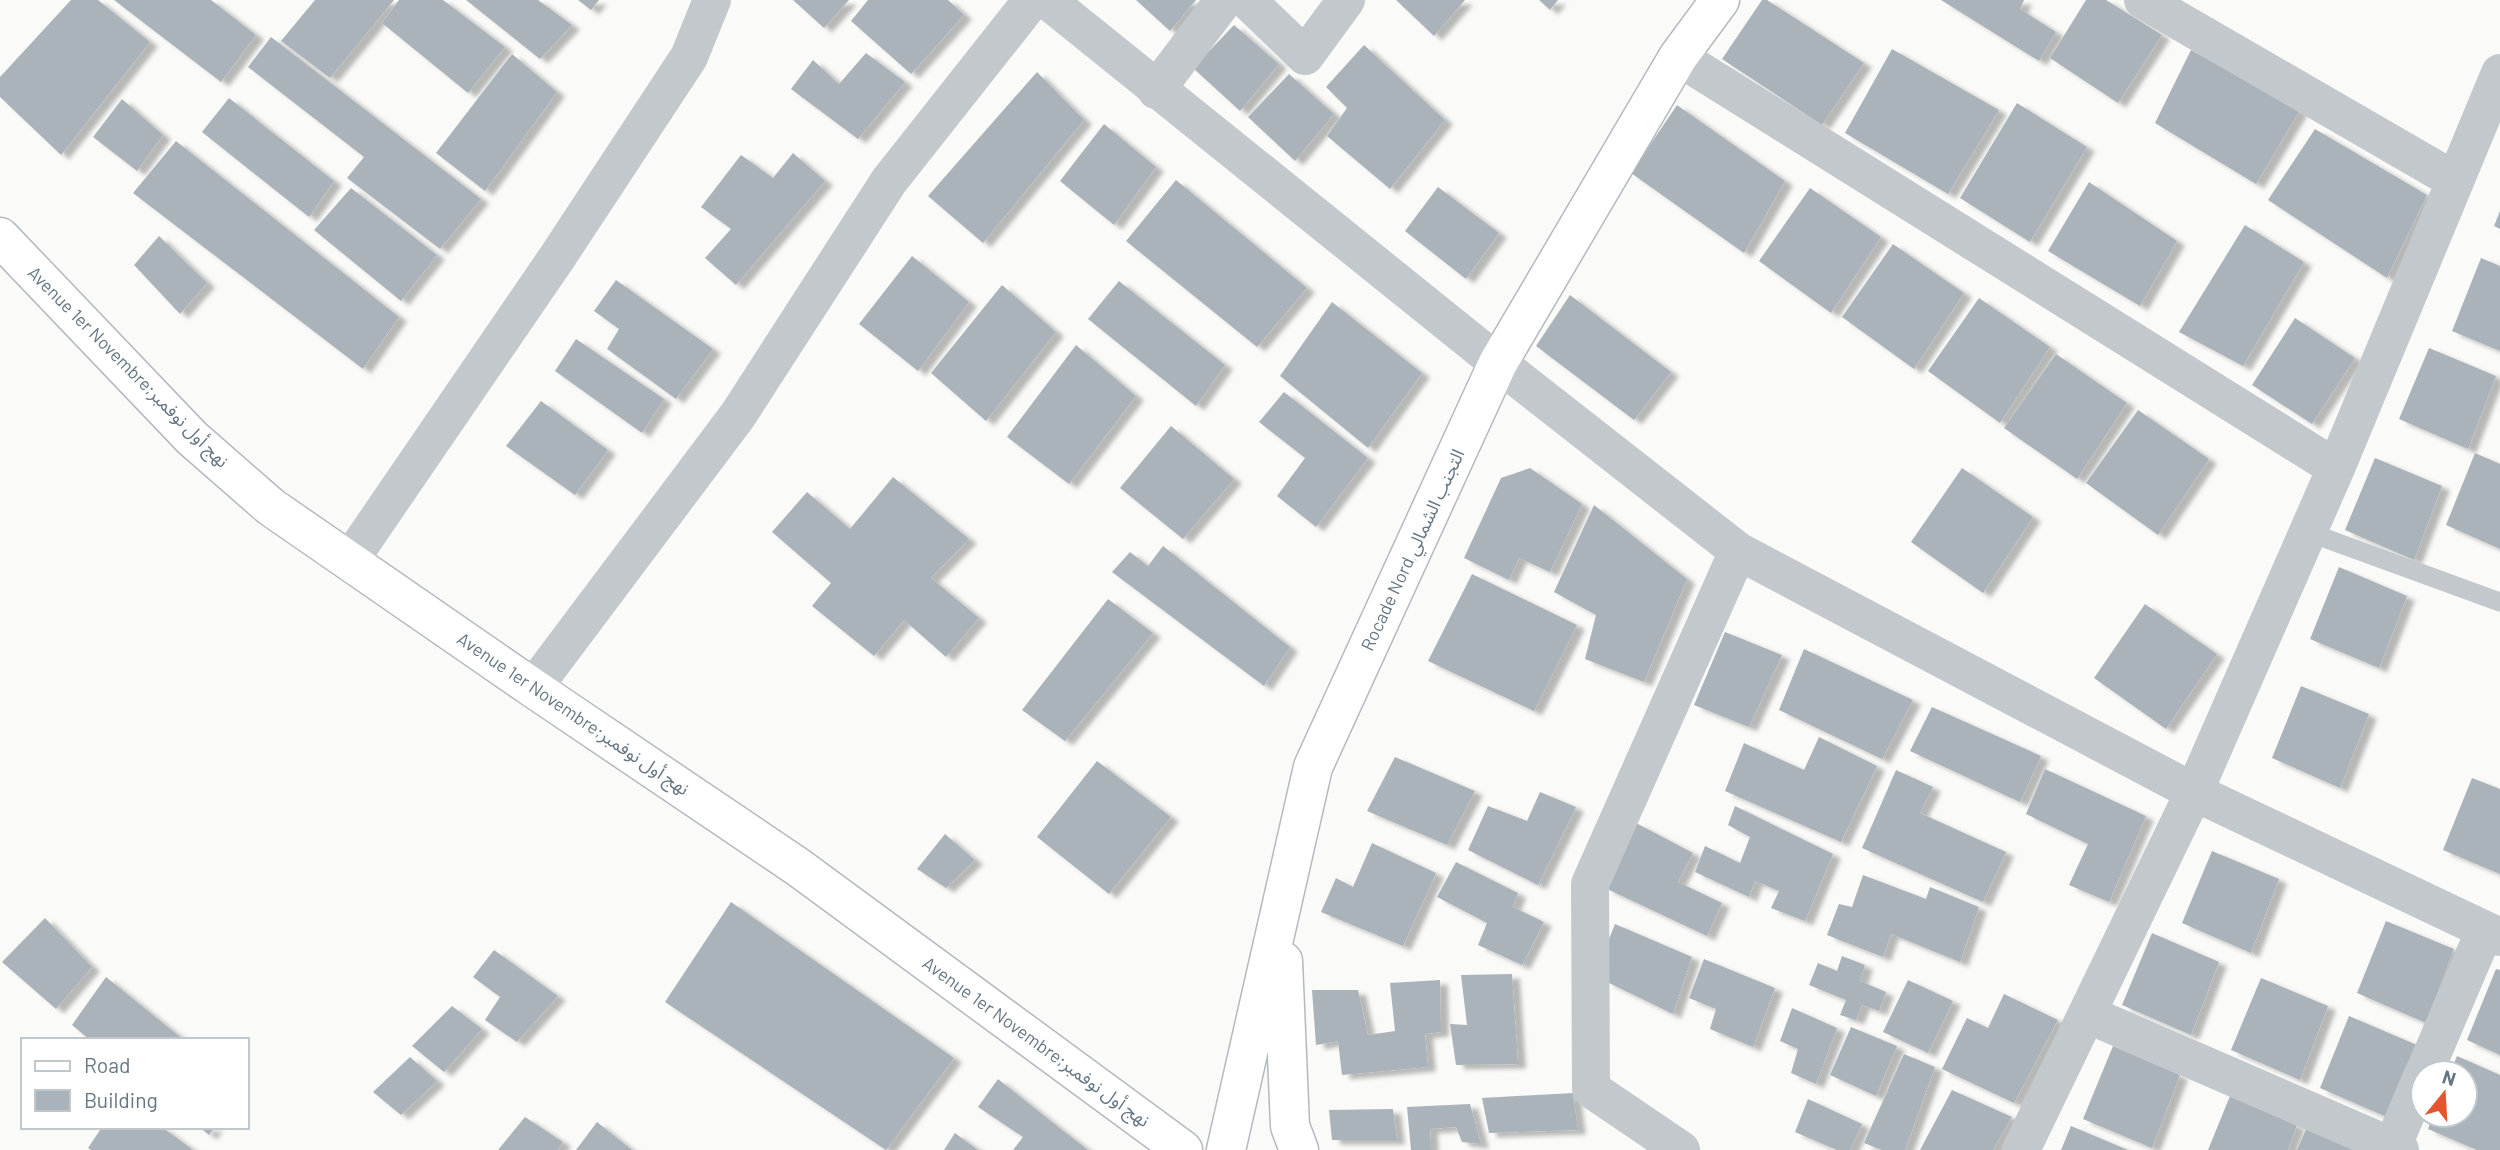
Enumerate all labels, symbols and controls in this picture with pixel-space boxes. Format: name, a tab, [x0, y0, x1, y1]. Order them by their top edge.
street label: Avenue 1er Novembre;نهج أول نوفمبر	[21, 261, 234, 474]
street label: Rocade Nord,التجنب الشمالي	[1356, 445, 1471, 655]
street label: Avenue 1er Novembre;نهج أول نوفمبر	[452, 627, 694, 802]
street label: Avenue 1er Novembre;نهج أول نوفمبر	[917, 951, 1154, 1133]
legend	[21, 1038, 248, 1129]
text: Road	[84, 1052, 130, 1077]
north arrow	[2409, 1059, 2479, 1129]
text: N	[2440, 1064, 2459, 1090]
text: Building	[84, 1087, 158, 1112]

